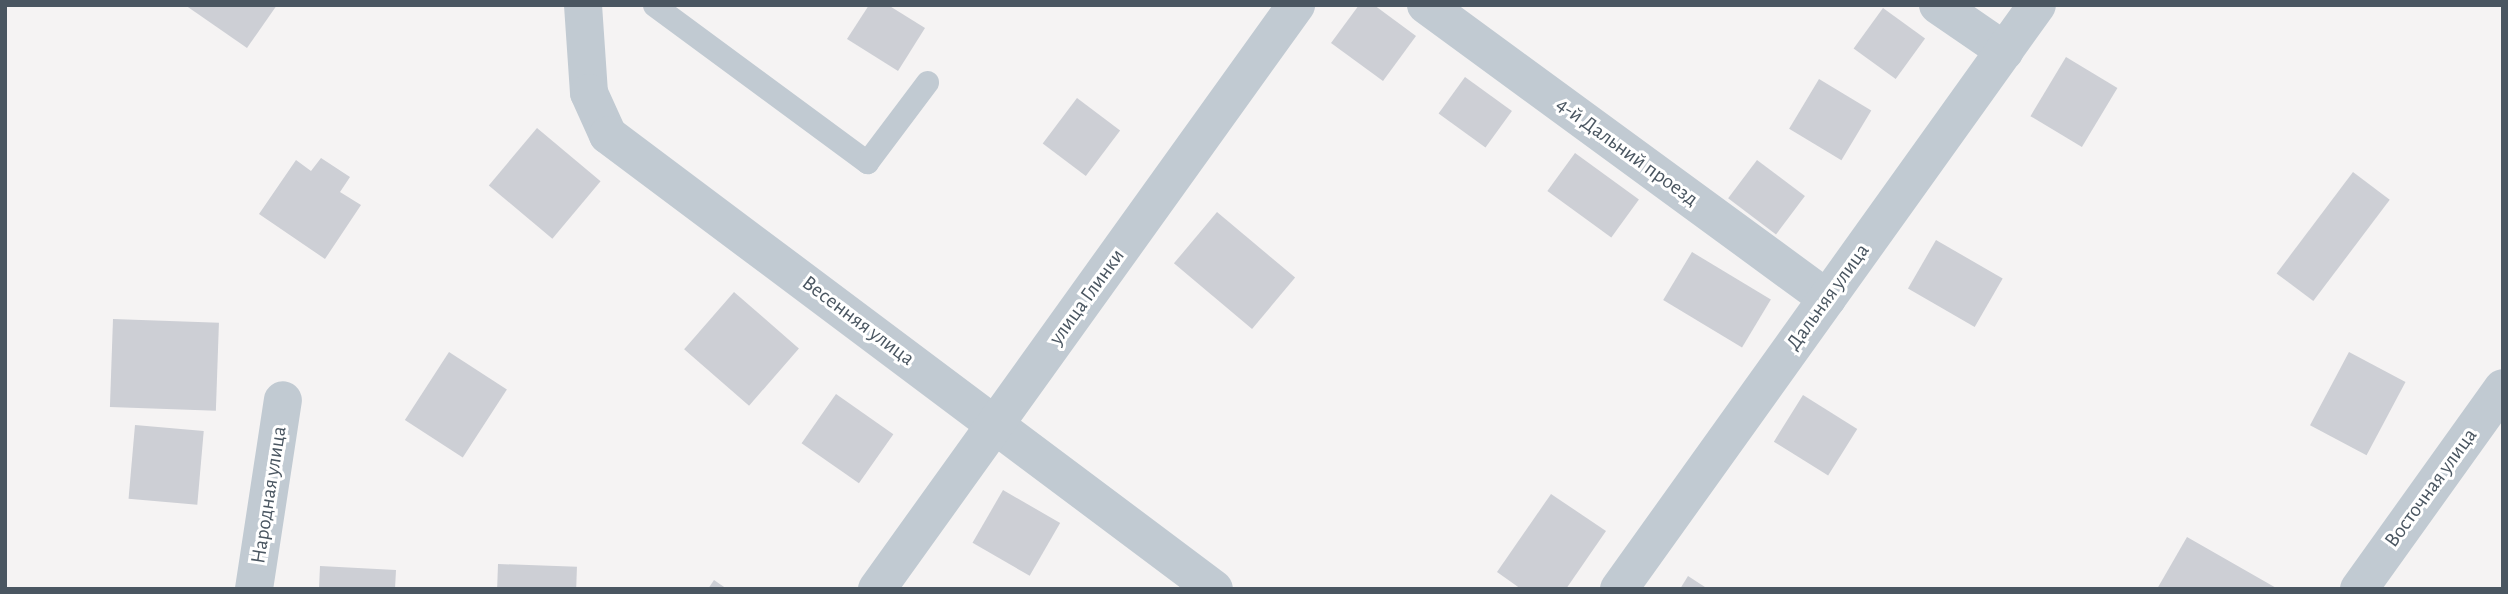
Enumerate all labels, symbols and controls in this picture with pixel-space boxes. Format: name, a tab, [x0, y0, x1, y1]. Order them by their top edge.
street label: 4-й Дальний проезд	[1551, 92, 1703, 212]
street label: Дальняя улица	[1781, 239, 1875, 355]
street label: улица Глинки	[1044, 244, 1130, 350]
street label: Весенняя улица	[797, 271, 919, 371]
street label: Восточная улица	[2379, 423, 2483, 553]
street label: Народная улица	[246, 424, 292, 566]

